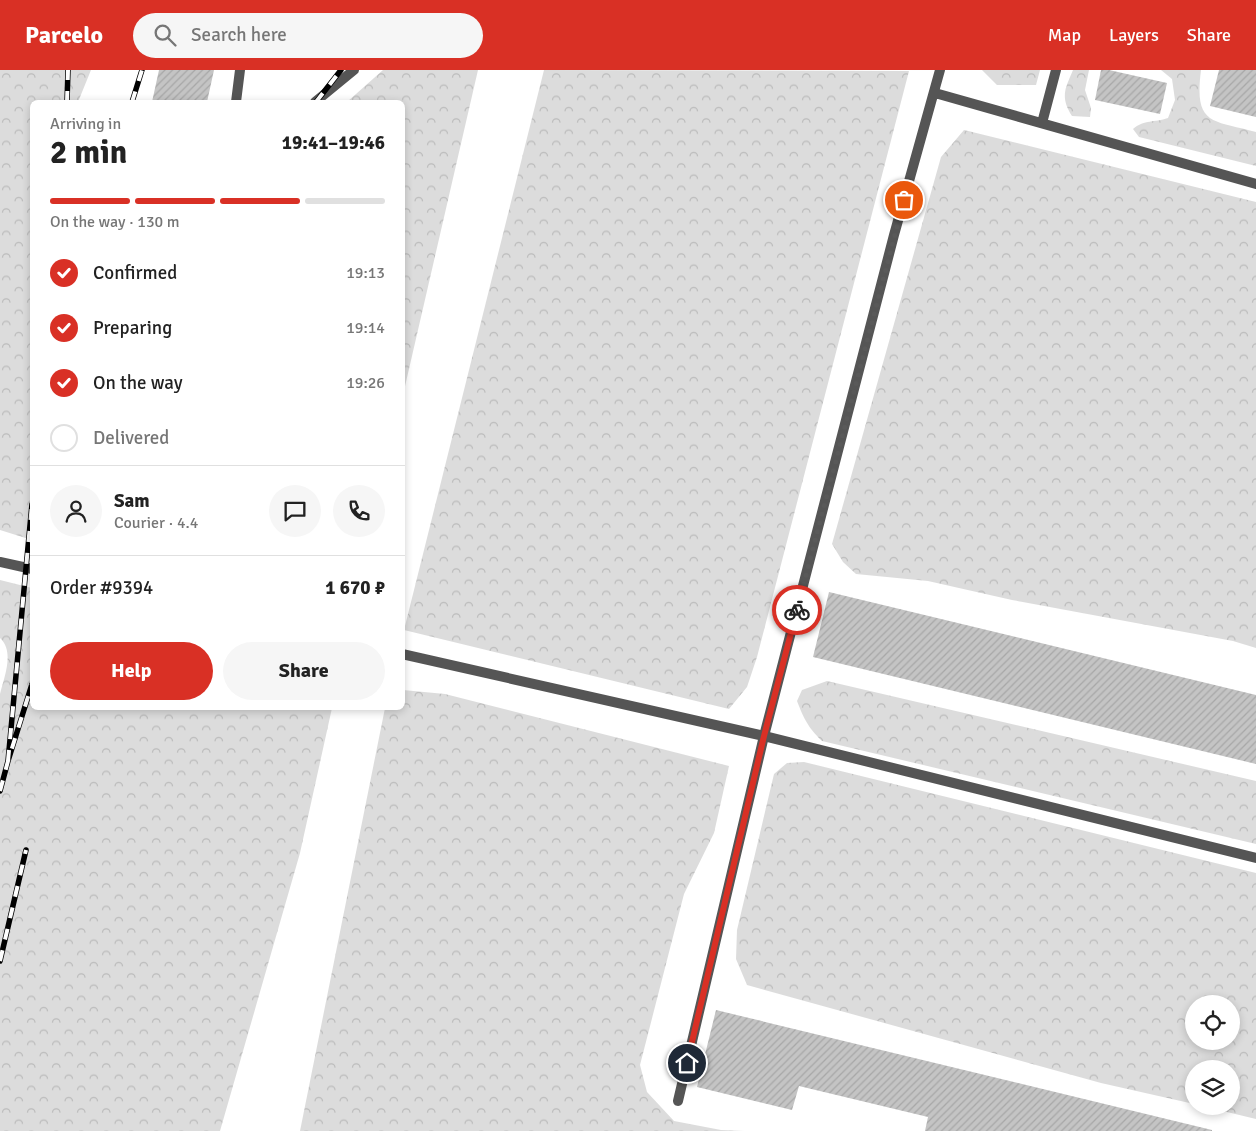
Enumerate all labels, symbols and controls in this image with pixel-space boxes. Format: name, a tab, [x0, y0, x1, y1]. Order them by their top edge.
search box	[133, 13, 483, 58]
text: Parcelo	[25, 20, 103, 50]
icon: search	[151, 21, 179, 49]
text: Search here	[191, 23, 287, 47]
text: Map	[1048, 24, 1081, 46]
text: Layers	[1109, 24, 1159, 46]
text: Share	[1187, 24, 1231, 46]
text: Arriving in	[50, 114, 121, 134]
text: 19:41–19:46	[282, 131, 385, 155]
text: 2 min	[50, 133, 127, 172]
pin	[883, 179, 925, 221]
icon: bag	[890, 186, 918, 214]
text: On the way · 130 m	[50, 212, 180, 232]
icon: check	[50, 259, 78, 287]
text: Confirmed	[93, 261, 177, 285]
text: 19:13	[346, 263, 385, 283]
icon: check	[50, 314, 78, 342]
text: Preparing	[93, 316, 172, 340]
text: 19:14	[346, 318, 385, 338]
icon: check	[50, 369, 78, 397]
text: On the way	[93, 371, 183, 395]
text: 19:26	[346, 373, 385, 393]
text: Delivered	[93, 426, 169, 450]
button: person	[50, 485, 102, 537]
button: chat	[269, 485, 321, 537]
button: phone	[333, 485, 385, 537]
text: Sam	[114, 489, 150, 513]
text: Courier · 4.4	[114, 513, 198, 533]
text: Order #9394	[50, 576, 153, 600]
text: 1 670 ₽	[325, 576, 385, 600]
courier	[772, 585, 822, 635]
icon: bike	[783, 596, 811, 624]
button: Help	[50, 642, 213, 700]
button: Share	[223, 642, 385, 700]
map controls	[1185, 995, 1240, 1115]
button: locate	[1185, 995, 1240, 1050]
pin	[666, 1042, 708, 1084]
icon: home	[673, 1049, 701, 1077]
button: layers	[1185, 1060, 1240, 1115]

